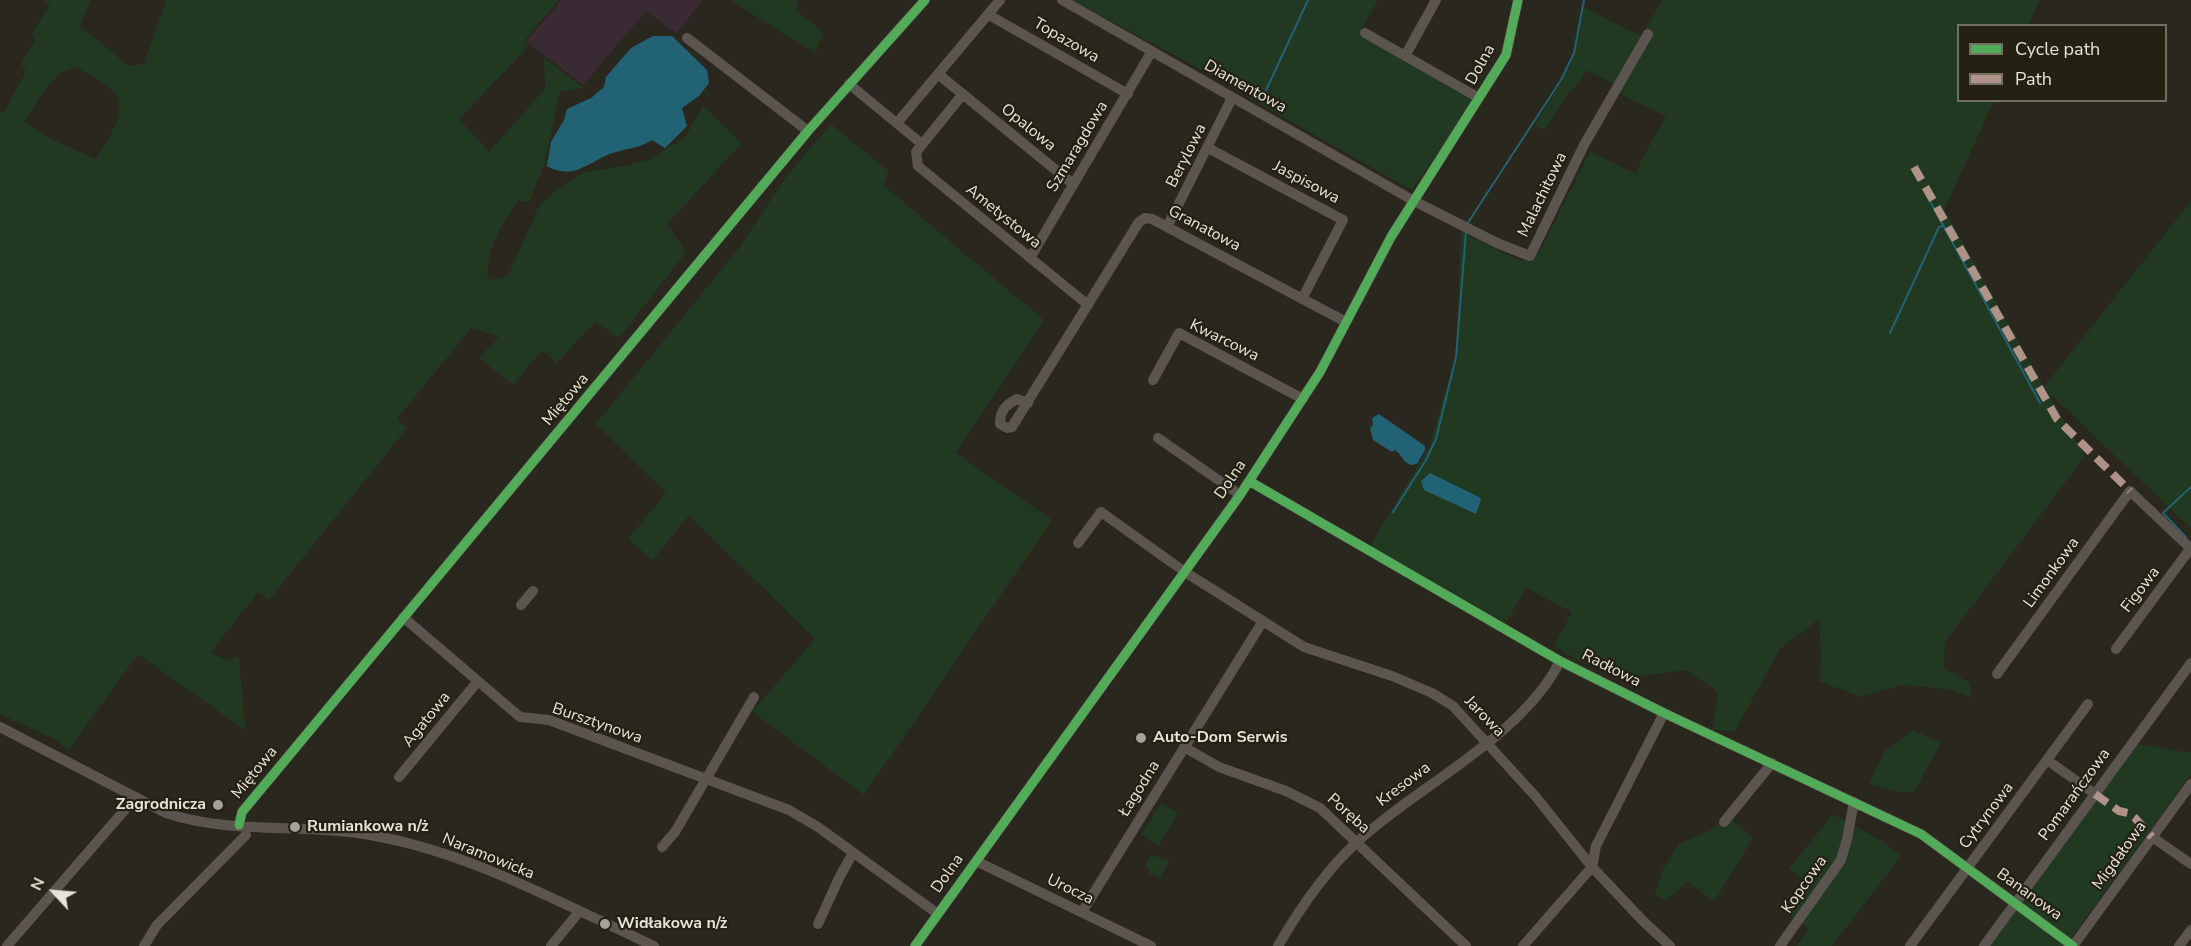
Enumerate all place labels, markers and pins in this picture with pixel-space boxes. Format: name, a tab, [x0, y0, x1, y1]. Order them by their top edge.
place label: Auto-Dom Serwis	[1153, 728, 1287, 748]
marker: Auto-Dom Serwis	[1134, 731, 1148, 745]
place label: Zagrodnicza	[116, 795, 206, 815]
marker: Zagrodnicza	[211, 798, 225, 812]
place label: Rumiankowa n/ż	[307, 817, 428, 837]
marker: Rumiankowa n/ż	[288, 820, 302, 834]
place label: Widłakowa n/ż	[617, 914, 727, 934]
marker: Widłakowa n/ż	[598, 917, 612, 931]

